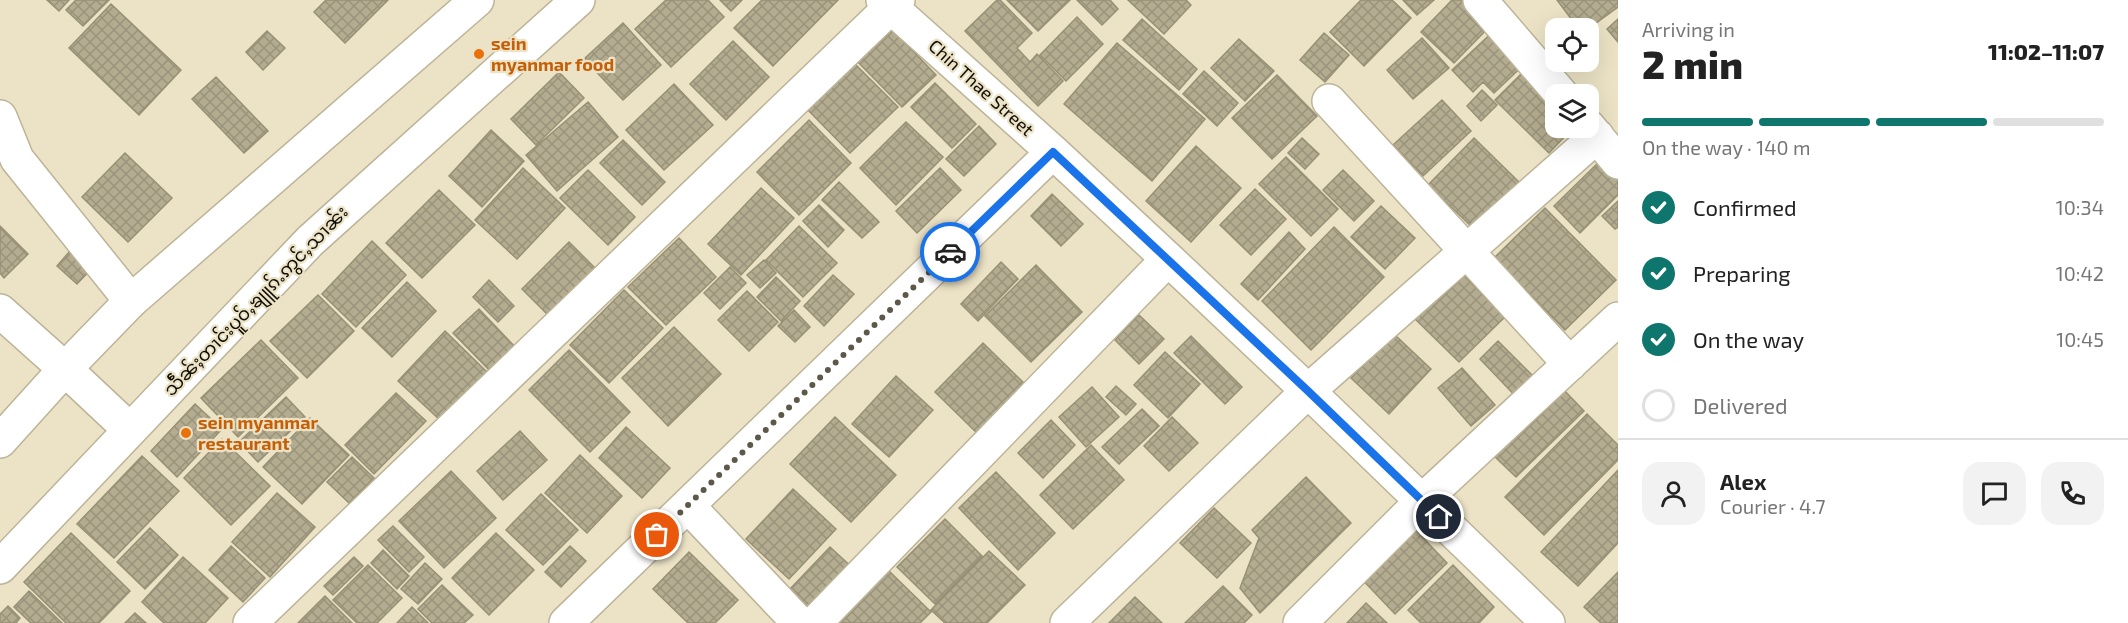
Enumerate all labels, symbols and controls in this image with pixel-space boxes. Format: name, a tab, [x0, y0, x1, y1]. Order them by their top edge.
text: Arriving in	[1642, 17, 1735, 41]
map controls	[1545, 18, 1599, 138]
button: locate	[1545, 18, 1599, 72]
place label: sein myanmar food	[491, 32, 614, 75]
street label: Chin Thae Street	[925, 34, 1039, 140]
text: 11:02–11:07	[1988, 38, 2104, 64]
text: 2 min	[1642, 40, 1743, 87]
marker: sein myanmar food	[472, 47, 486, 61]
button: layers	[1545, 84, 1599, 138]
text: On the way · 140 m	[1642, 135, 1811, 159]
icon: check	[1642, 191, 1675, 224]
text: Confirmed	[1693, 194, 1797, 220]
text: 10:34	[2056, 195, 2104, 219]
street label: သဵႅၼ်ႈတၢင်းပူဝ်ႇၶျူၵ်ႉဢွင်ႇသၢၼ်း	[157, 199, 356, 403]
courier	[920, 222, 980, 282]
icon: car	[934, 236, 967, 269]
icon: check	[1642, 257, 1675, 290]
text: Preparing	[1693, 260, 1791, 286]
text: 10:42	[2056, 261, 2104, 285]
icon: check	[1642, 323, 1675, 356]
text: On the way	[1693, 326, 1804, 352]
text: 10:45	[2056, 327, 2104, 351]
text: Delivered	[1693, 392, 1788, 418]
place label: sein myanmar restaurant	[198, 411, 318, 454]
marker: sein myanmar restaurant	[179, 426, 193, 440]
button: person	[1642, 462, 1705, 525]
button: chat	[1963, 462, 2026, 525]
button: phone	[2041, 462, 2104, 525]
text: Alex	[1720, 468, 1766, 494]
pin	[1413, 491, 1464, 542]
text: Courier · 4.7	[1720, 494, 1826, 518]
icon: home	[1422, 500, 1455, 533]
pin	[631, 509, 682, 560]
icon: bag	[640, 518, 673, 551]

